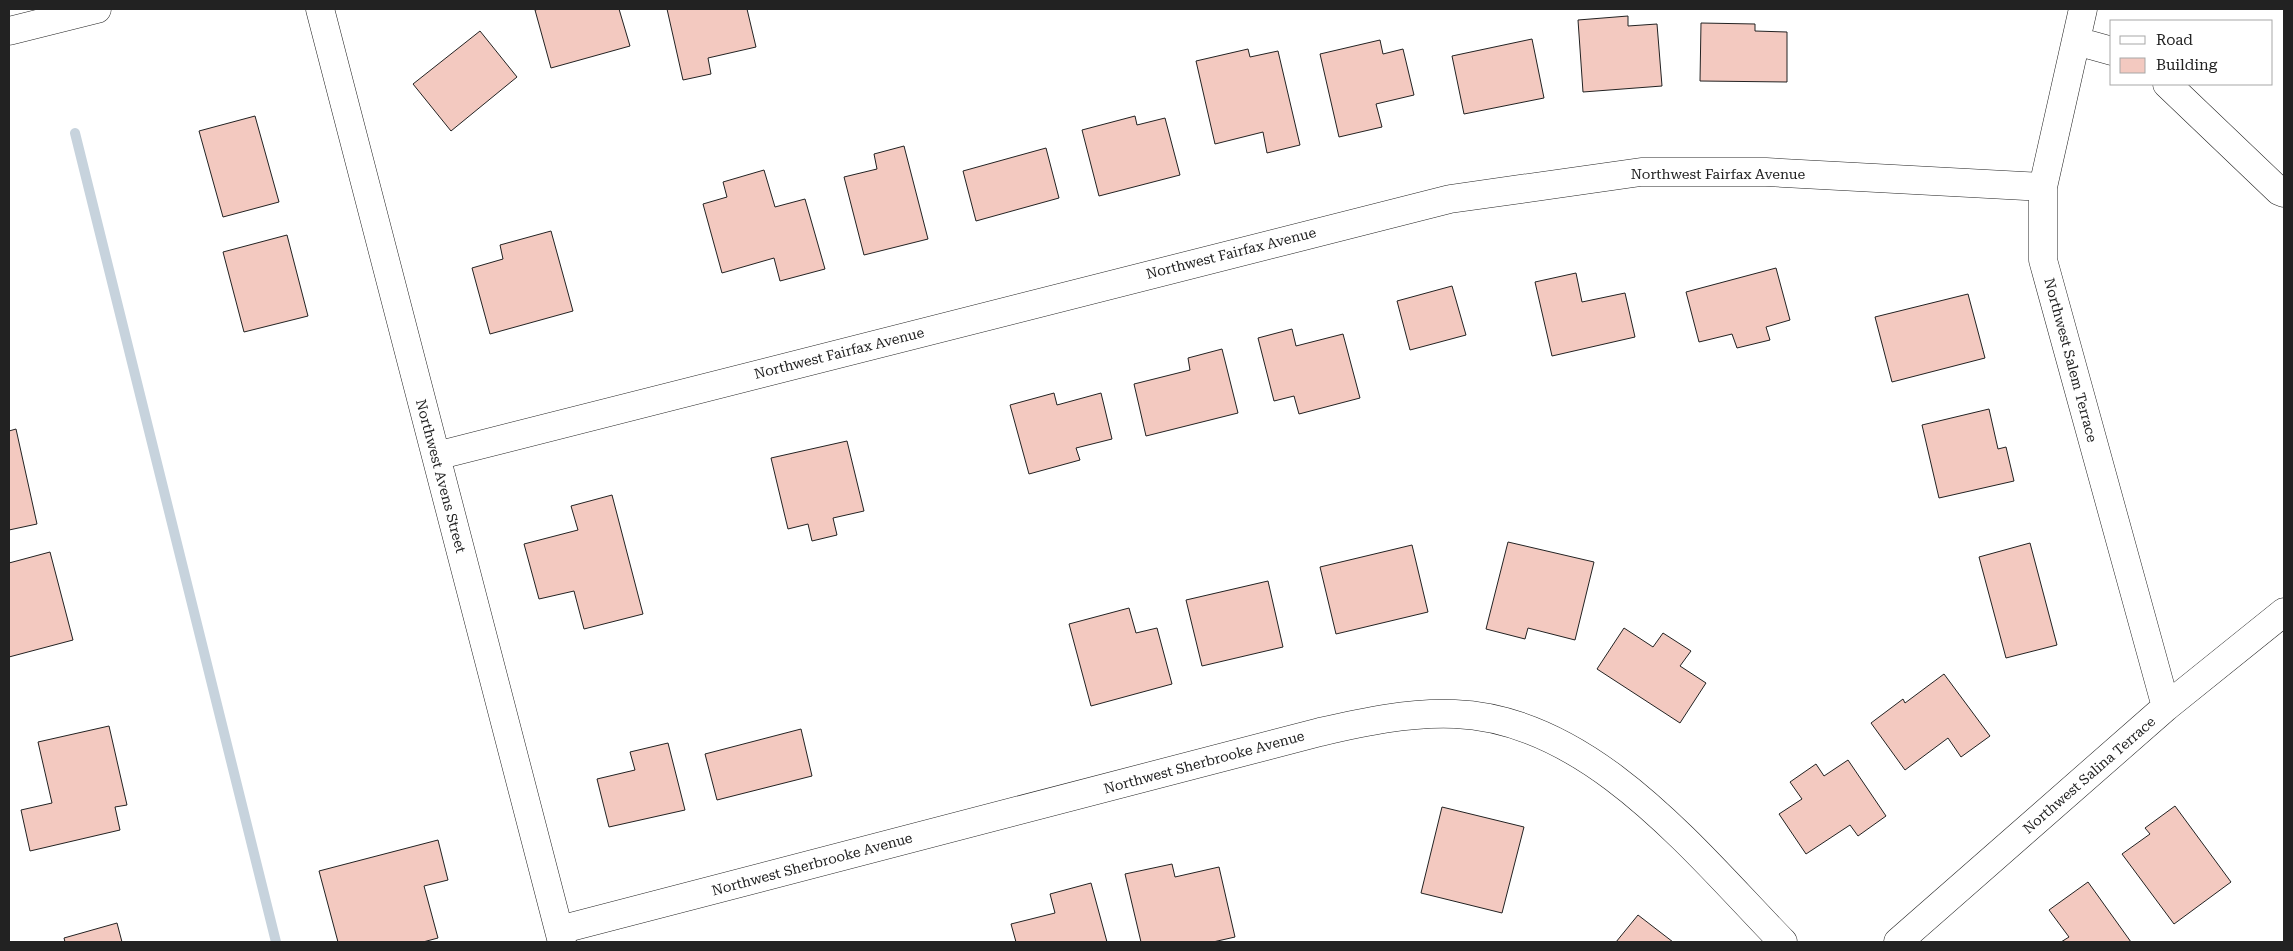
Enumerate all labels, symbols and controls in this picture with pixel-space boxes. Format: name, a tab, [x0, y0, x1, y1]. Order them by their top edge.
legend	[2110, 20, 2273, 85]
text: Road	[2156, 31, 2193, 49]
text: Building	[2156, 56, 2218, 74]
street label: Northwest Fairfax Avenue	[1631, 166, 1806, 182]
street label: Northwest Fairfax Avenue	[1144, 224, 1318, 282]
street label: Northwest Salem Terrace	[2041, 276, 2101, 444]
street label: Northwest Fairfax Avenue	[752, 324, 926, 382]
street label: Northwest Avens Street	[413, 397, 469, 555]
street label: Northwest Salina Terrace	[2020, 713, 2159, 837]
street label: Northwest Sherbrooke Avenue	[1102, 727, 1306, 797]
street label: Northwest Sherbrooke Avenue	[710, 829, 914, 899]

